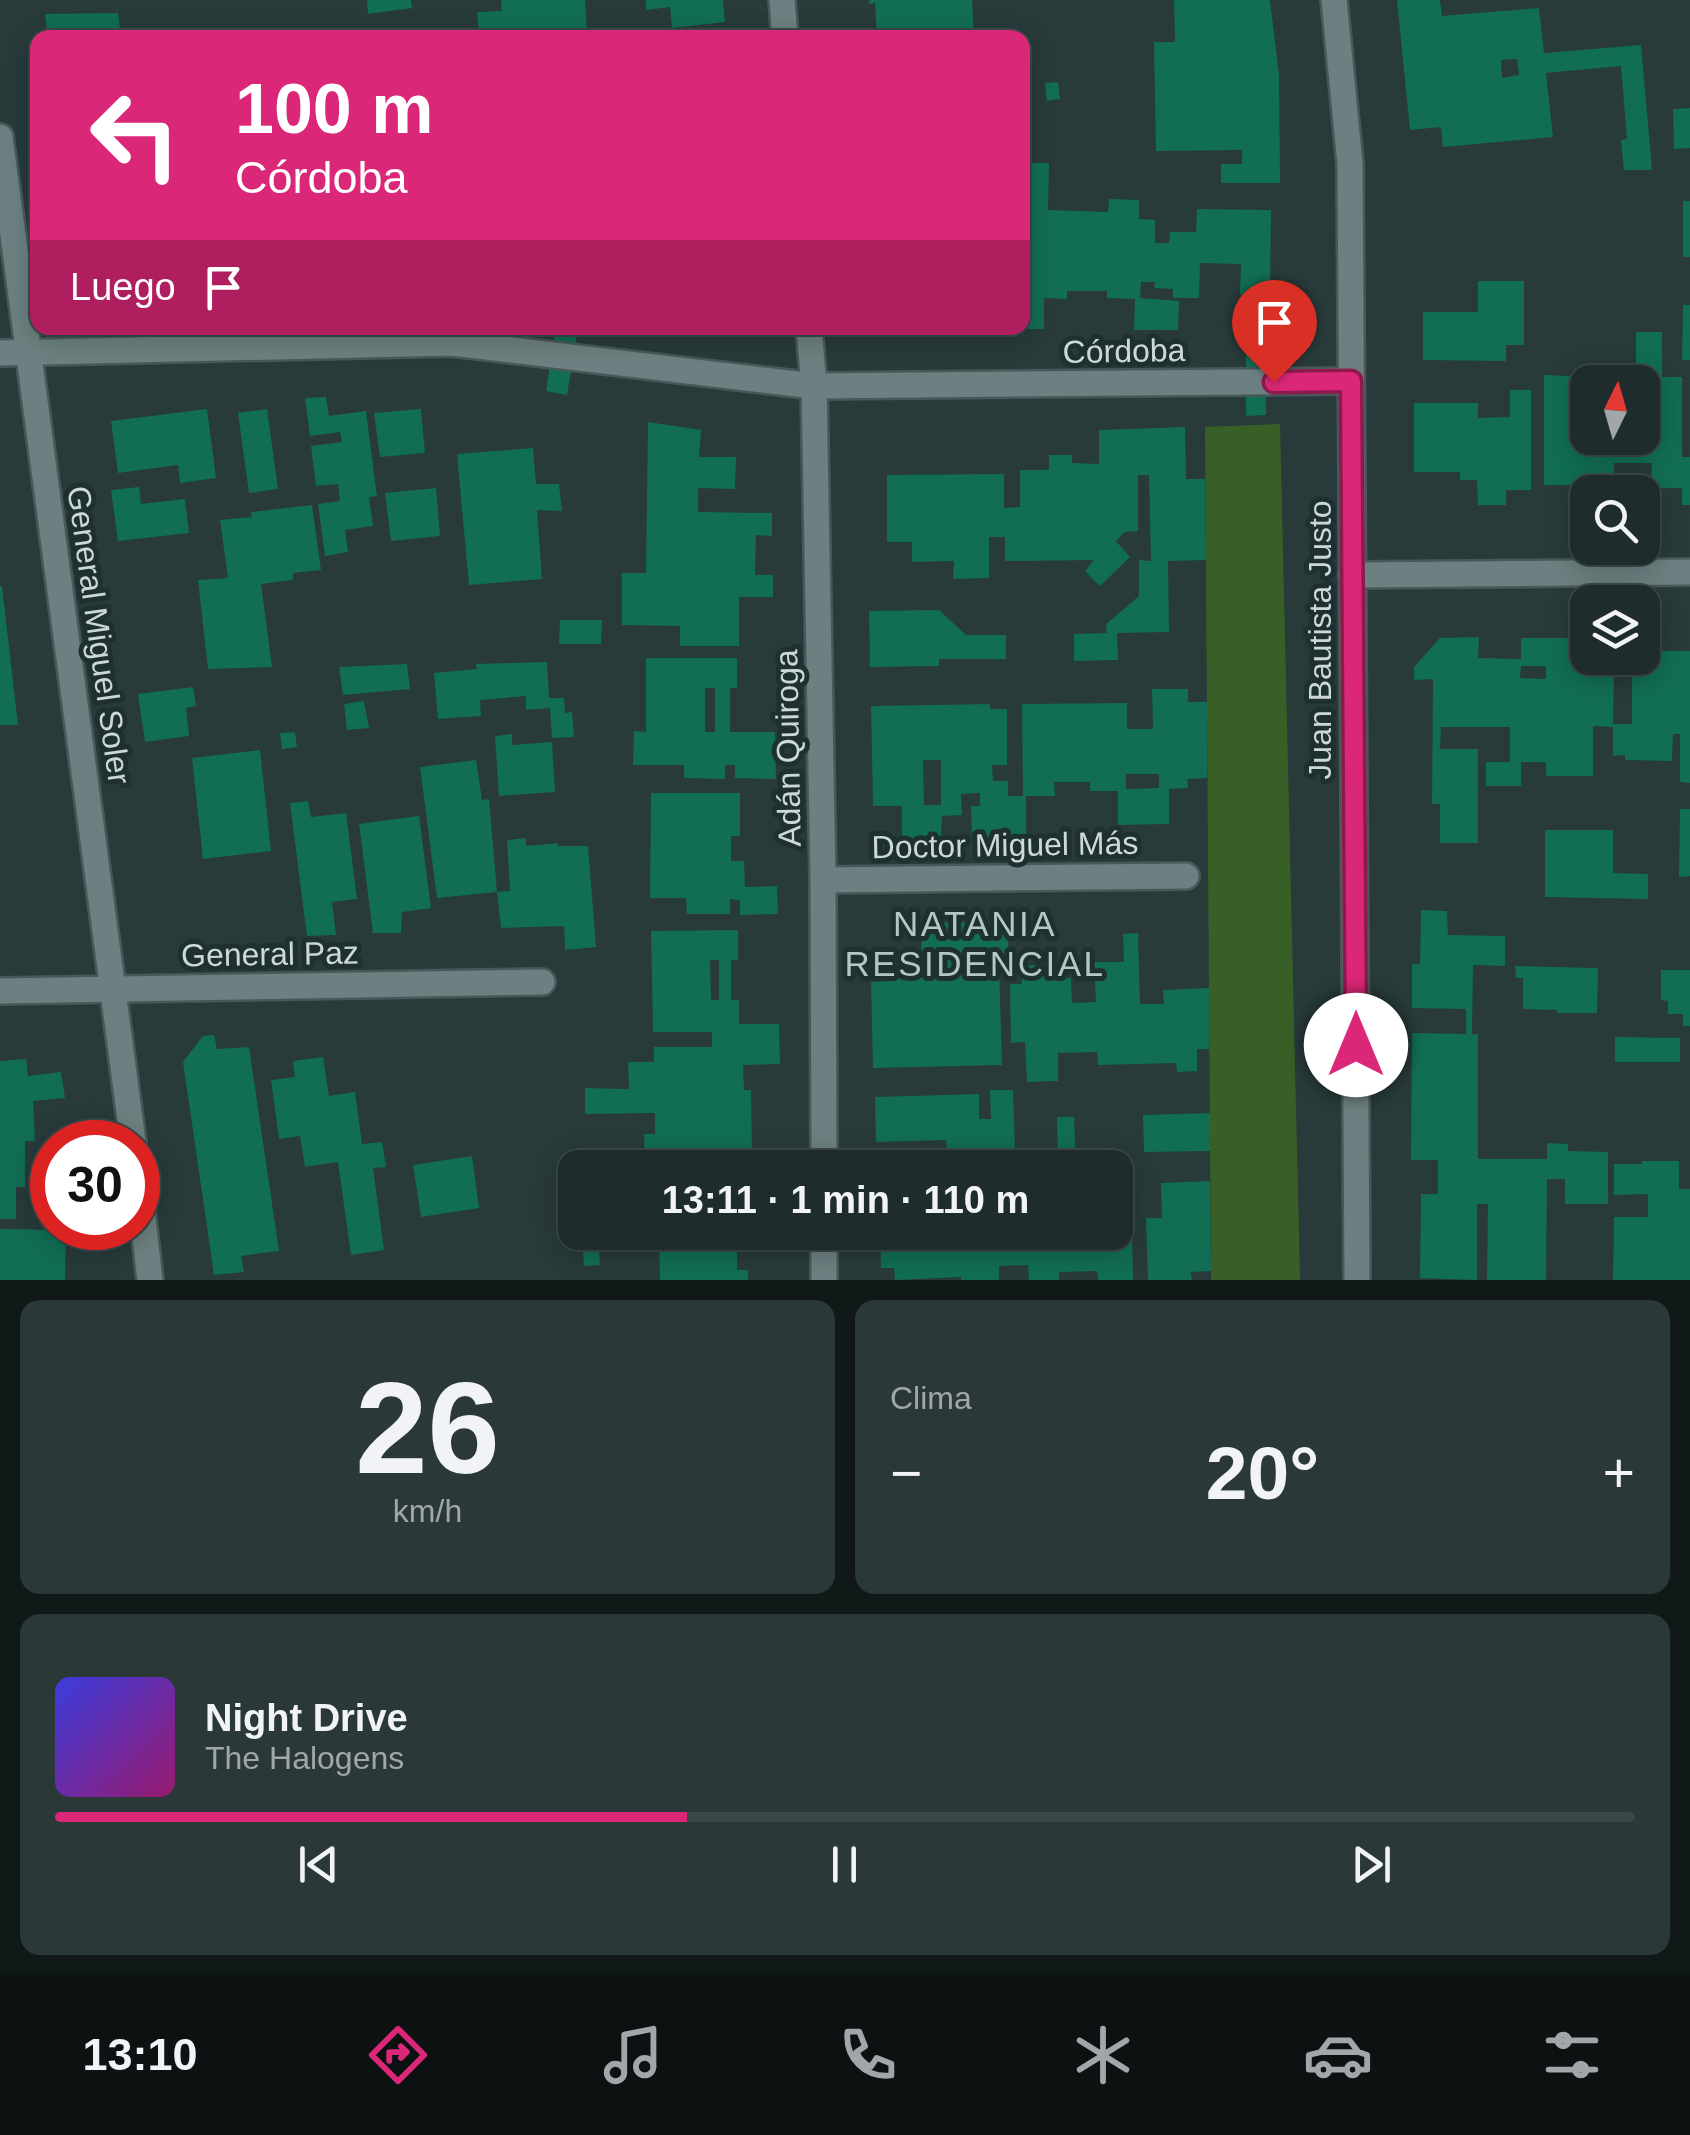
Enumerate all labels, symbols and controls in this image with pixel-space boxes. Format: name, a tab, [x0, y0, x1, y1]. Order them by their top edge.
icon: left	[70, 70, 200, 200]
text: 100 m	[235, 70, 433, 148]
text: Córdoba	[235, 152, 408, 203]
icon: arrive	[196, 260, 251, 315]
text: Luego	[70, 266, 176, 308]
pin	[1232, 280, 1317, 383]
icon: arrive	[1247, 295, 1302, 350]
street label: Córdoba	[1062, 332, 1186, 370]
north arrow	[1570, 365, 1660, 455]
map controls	[1570, 365, 1660, 675]
button: search	[1570, 475, 1660, 565]
street label: General Miguel Soler	[60, 484, 138, 787]
street label: Juan Bautista Justo	[1302, 500, 1338, 780]
button: layers	[1570, 585, 1660, 675]
street label: Adán Quiroga	[768, 649, 808, 847]
street label: Doctor Miguel Más	[871, 825, 1139, 865]
district label: NATANIA RESIDENCIAL	[845, 904, 1105, 983]
street label: General Paz	[181, 934, 359, 974]
position arrow	[1304, 993, 1408, 1097]
speed limit sign: 30	[30, 1120, 160, 1250]
text: 13:11 · 1 min · 110 m	[662, 1179, 1029, 1221]
text: 26	[355, 1355, 500, 1501]
text: Clima	[890, 1380, 972, 1416]
text: 20°	[1206, 1431, 1319, 1515]
text: −	[890, 1442, 922, 1504]
text: +	[1603, 1442, 1635, 1504]
text: km/h	[393, 1493, 462, 1529]
text: Night Drive	[205, 1697, 408, 1739]
text: The Halogens	[205, 1740, 404, 1776]
icon: previous	[291, 1837, 346, 1892]
icon: pause	[817, 1837, 872, 1892]
icon: next	[1344, 1837, 1399, 1892]
icon: directions	[363, 2020, 433, 2090]
icon: music	[598, 2020, 668, 2090]
icon: phone	[833, 2020, 903, 2090]
icon: climate	[1068, 2020, 1138, 2090]
icon: car	[1303, 2020, 1373, 2090]
icon: filters	[1537, 2020, 1607, 2090]
text: 13:10	[82, 2029, 198, 2080]

